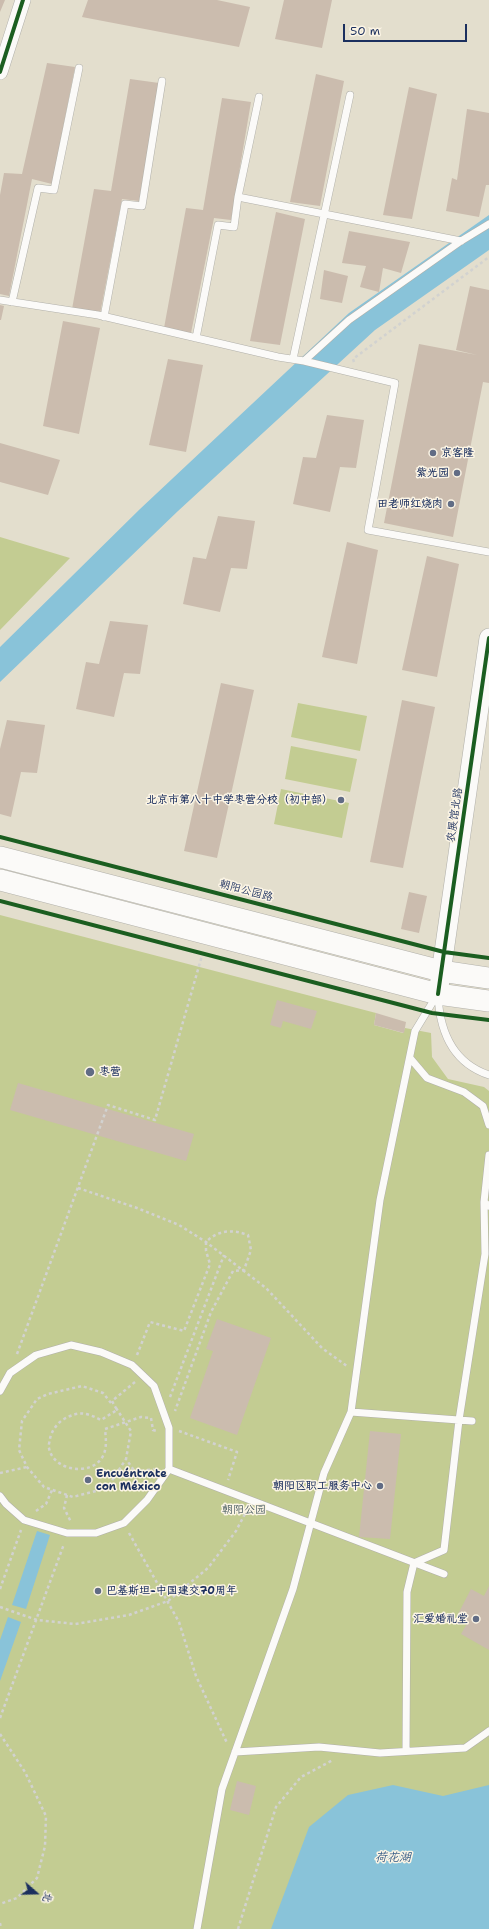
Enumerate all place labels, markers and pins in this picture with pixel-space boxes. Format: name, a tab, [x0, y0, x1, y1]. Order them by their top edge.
place label: 京客隆	[441, 446, 474, 460]
marker: 京客隆	[428, 448, 438, 458]
place label: 紫光园	[416, 466, 449, 480]
marker: 紫光园	[452, 468, 462, 478]
place label: 田老师红烧肉	[377, 497, 443, 511]
marker: 田老师红烧肉	[446, 499, 456, 509]
place label: 北京市第八十中学枣营分校（初中部）	[146, 793, 333, 807]
marker: 北京市第八十中学枣营分校（初中部）	[336, 795, 346, 805]
place label: 枣营	[99, 1065, 121, 1079]
marker: 枣营	[84, 1066, 96, 1078]
place label: Encuéntrate con México	[96, 1467, 167, 1493]
marker: Encuéntrate con México	[83, 1475, 93, 1485]
place label: 朝阳区职工服务中心	[273, 1479, 372, 1493]
marker: 朝阳区职工服务中心	[375, 1481, 385, 1491]
place label: 巴基斯坦-中国建交70周年	[106, 1584, 237, 1598]
marker: 巴基斯坦-中国建交70周年	[93, 1586, 103, 1596]
place label: 汇爱婚礼堂	[413, 1612, 468, 1626]
marker: 汇爱婚礼堂	[471, 1614, 481, 1624]

